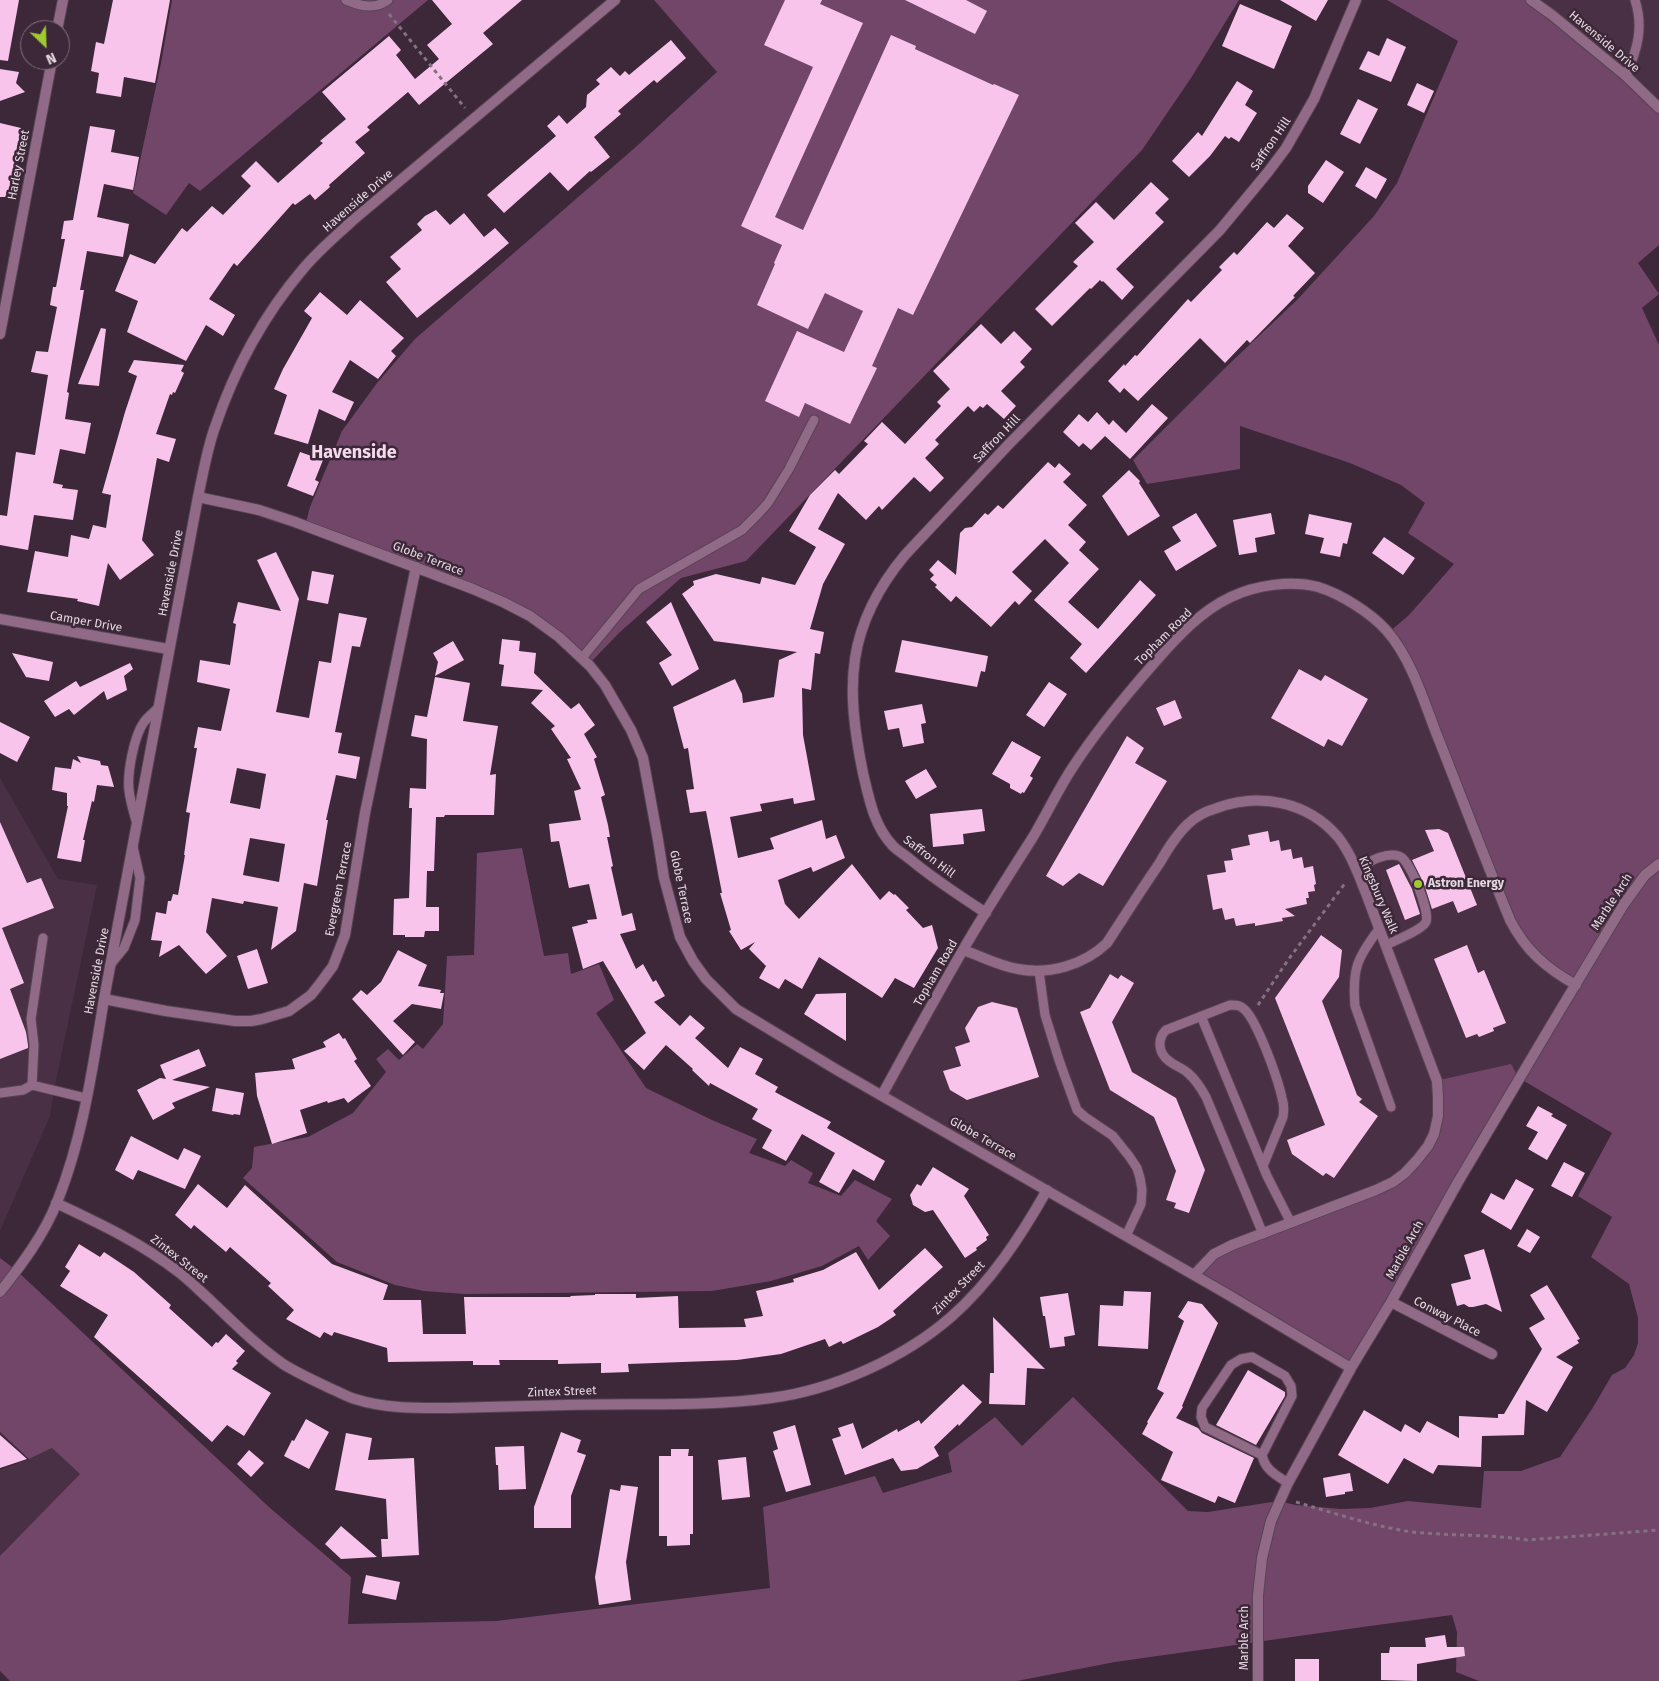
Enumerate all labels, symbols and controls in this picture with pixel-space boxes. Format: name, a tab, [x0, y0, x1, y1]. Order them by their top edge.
street label: Havenside Drive	[1566, 8, 1642, 76]
north arrow	[20, 20, 70, 70]
text: N	[43, 49, 59, 68]
street label: Saffron Hill	[1248, 115, 1294, 173]
street label: Harley Street	[5, 129, 33, 201]
street label: Havenside Drive	[320, 167, 396, 235]
street label: Saffron Hill	[971, 412, 1023, 466]
district label: Havenside	[311, 442, 397, 464]
street label: Havenside Drive	[156, 528, 186, 618]
street label: Globe Terrace	[391, 539, 465, 579]
street label: Topham Road	[1133, 606, 1195, 668]
street label: Camper Drive	[49, 609, 123, 635]
street label: Saffron Hill	[900, 833, 958, 881]
street label: Evergreen Terrace	[323, 840, 355, 938]
street label: Globe Terrace	[666, 849, 696, 925]
street label: Kingsbury Walk	[1355, 854, 1401, 936]
street label: Marble Arch	[1588, 871, 1636, 933]
place label: Astron Energy	[1428, 877, 1504, 891]
marker: Astron Energy	[1412, 878, 1424, 890]
street label: Havenside Drive	[82, 926, 112, 1016]
street label: Topham Road	[911, 937, 961, 1009]
street label: Globe Terrace	[947, 1114, 1019, 1164]
street label: Marble Arch	[1383, 1218, 1427, 1282]
street label: Zintex Street	[147, 1232, 211, 1286]
street label: Zintex Street	[930, 1258, 988, 1318]
street label: Conway Place	[1411, 1294, 1483, 1340]
street label: Zintex Street	[527, 1384, 597, 1400]
street label: Marble Arch	[1238, 1606, 1252, 1670]

